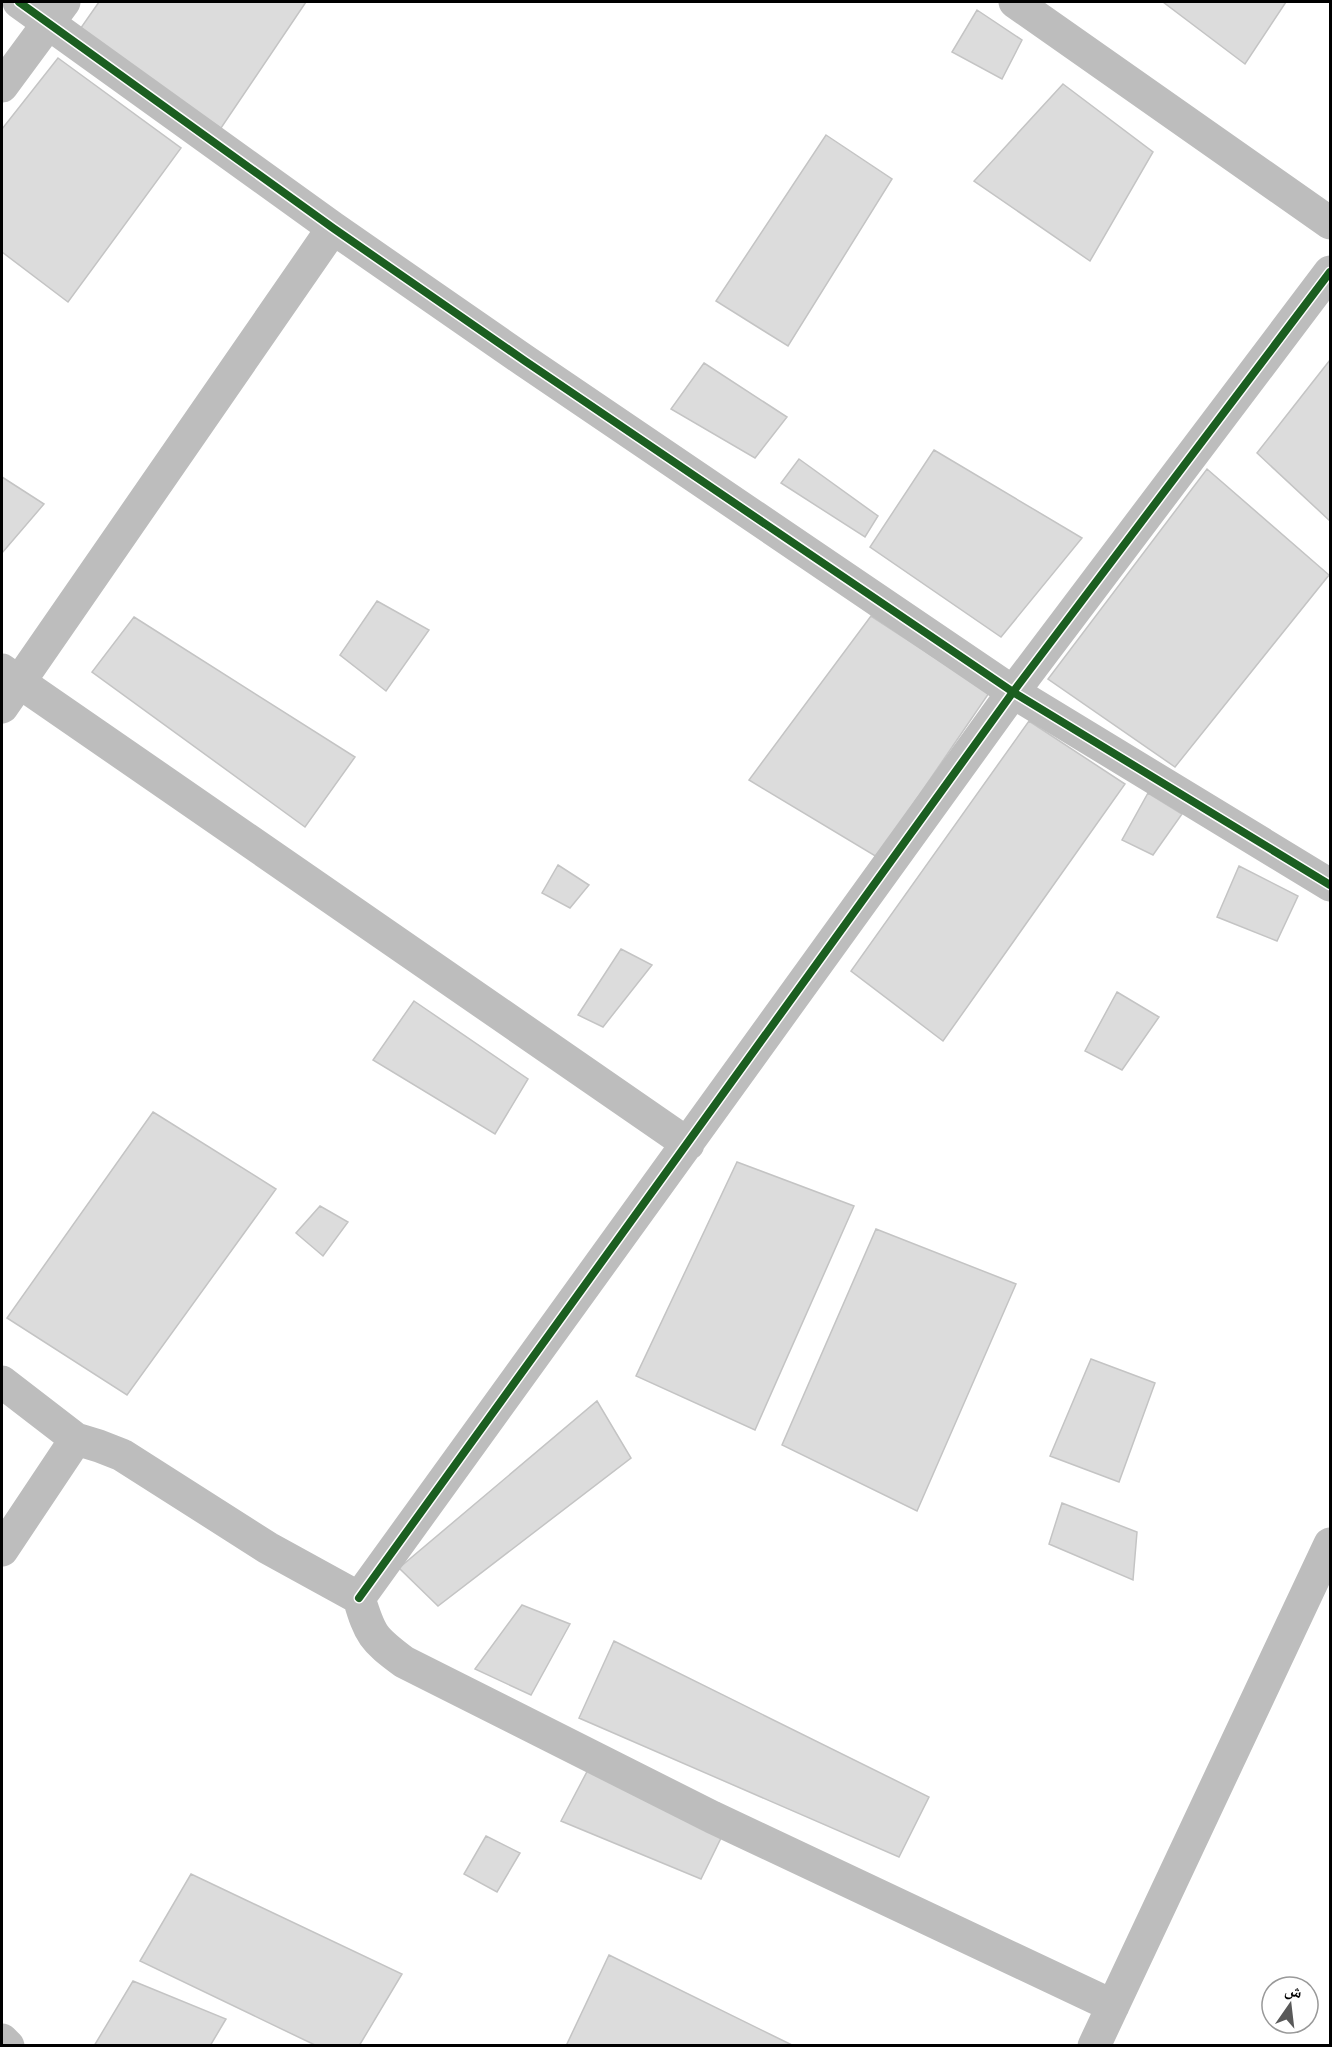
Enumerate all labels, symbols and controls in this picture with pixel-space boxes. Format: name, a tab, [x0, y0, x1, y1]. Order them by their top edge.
north arrow	[1260, 1975, 1320, 2035]
text: ش	[1283, 1979, 1304, 2002]

